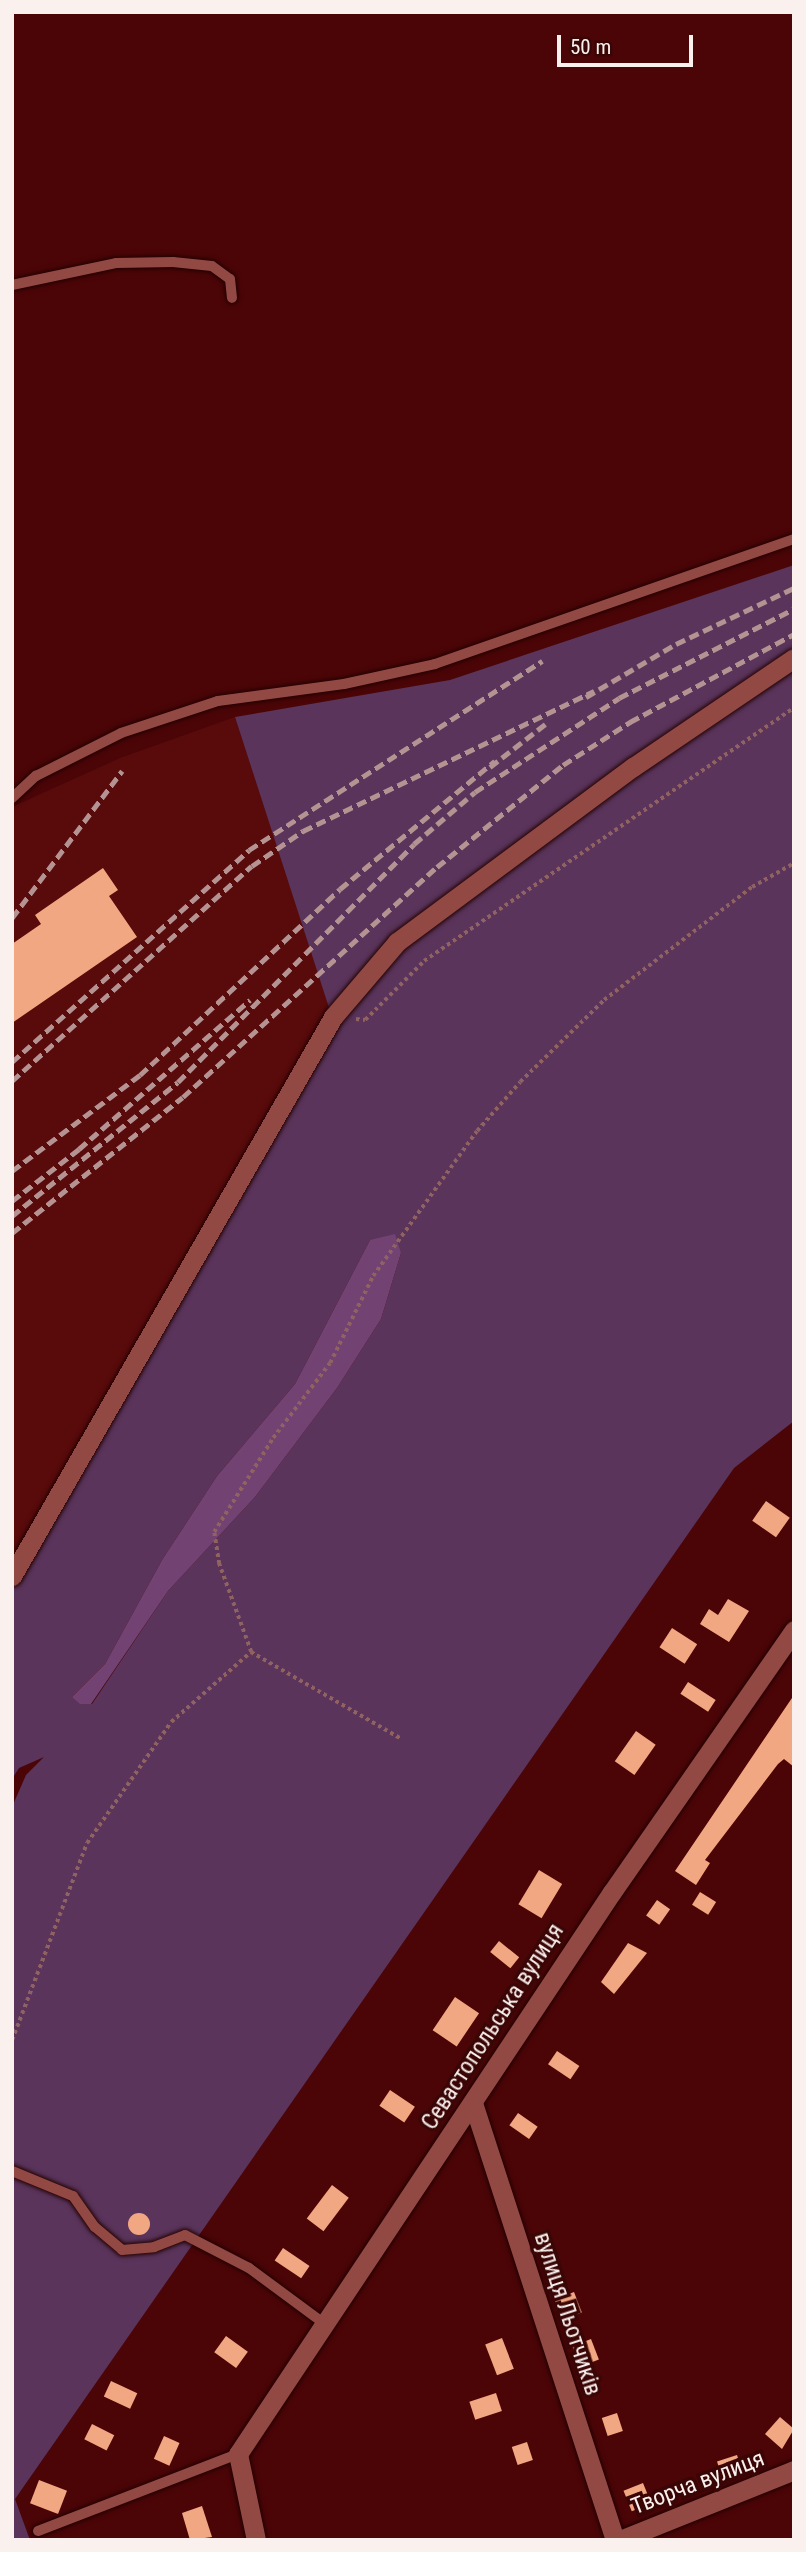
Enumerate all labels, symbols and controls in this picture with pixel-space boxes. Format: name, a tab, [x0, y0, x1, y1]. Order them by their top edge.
scale bar	[561, 21, 698, 65]
text: 50 m	[570, 35, 611, 59]
street label: Севастопольська вулиця	[416, 1919, 570, 2135]
street label: вулиця Льотчиків	[528, 2229, 606, 2399]
street label: Творча вулиця	[628, 2445, 768, 2521]

